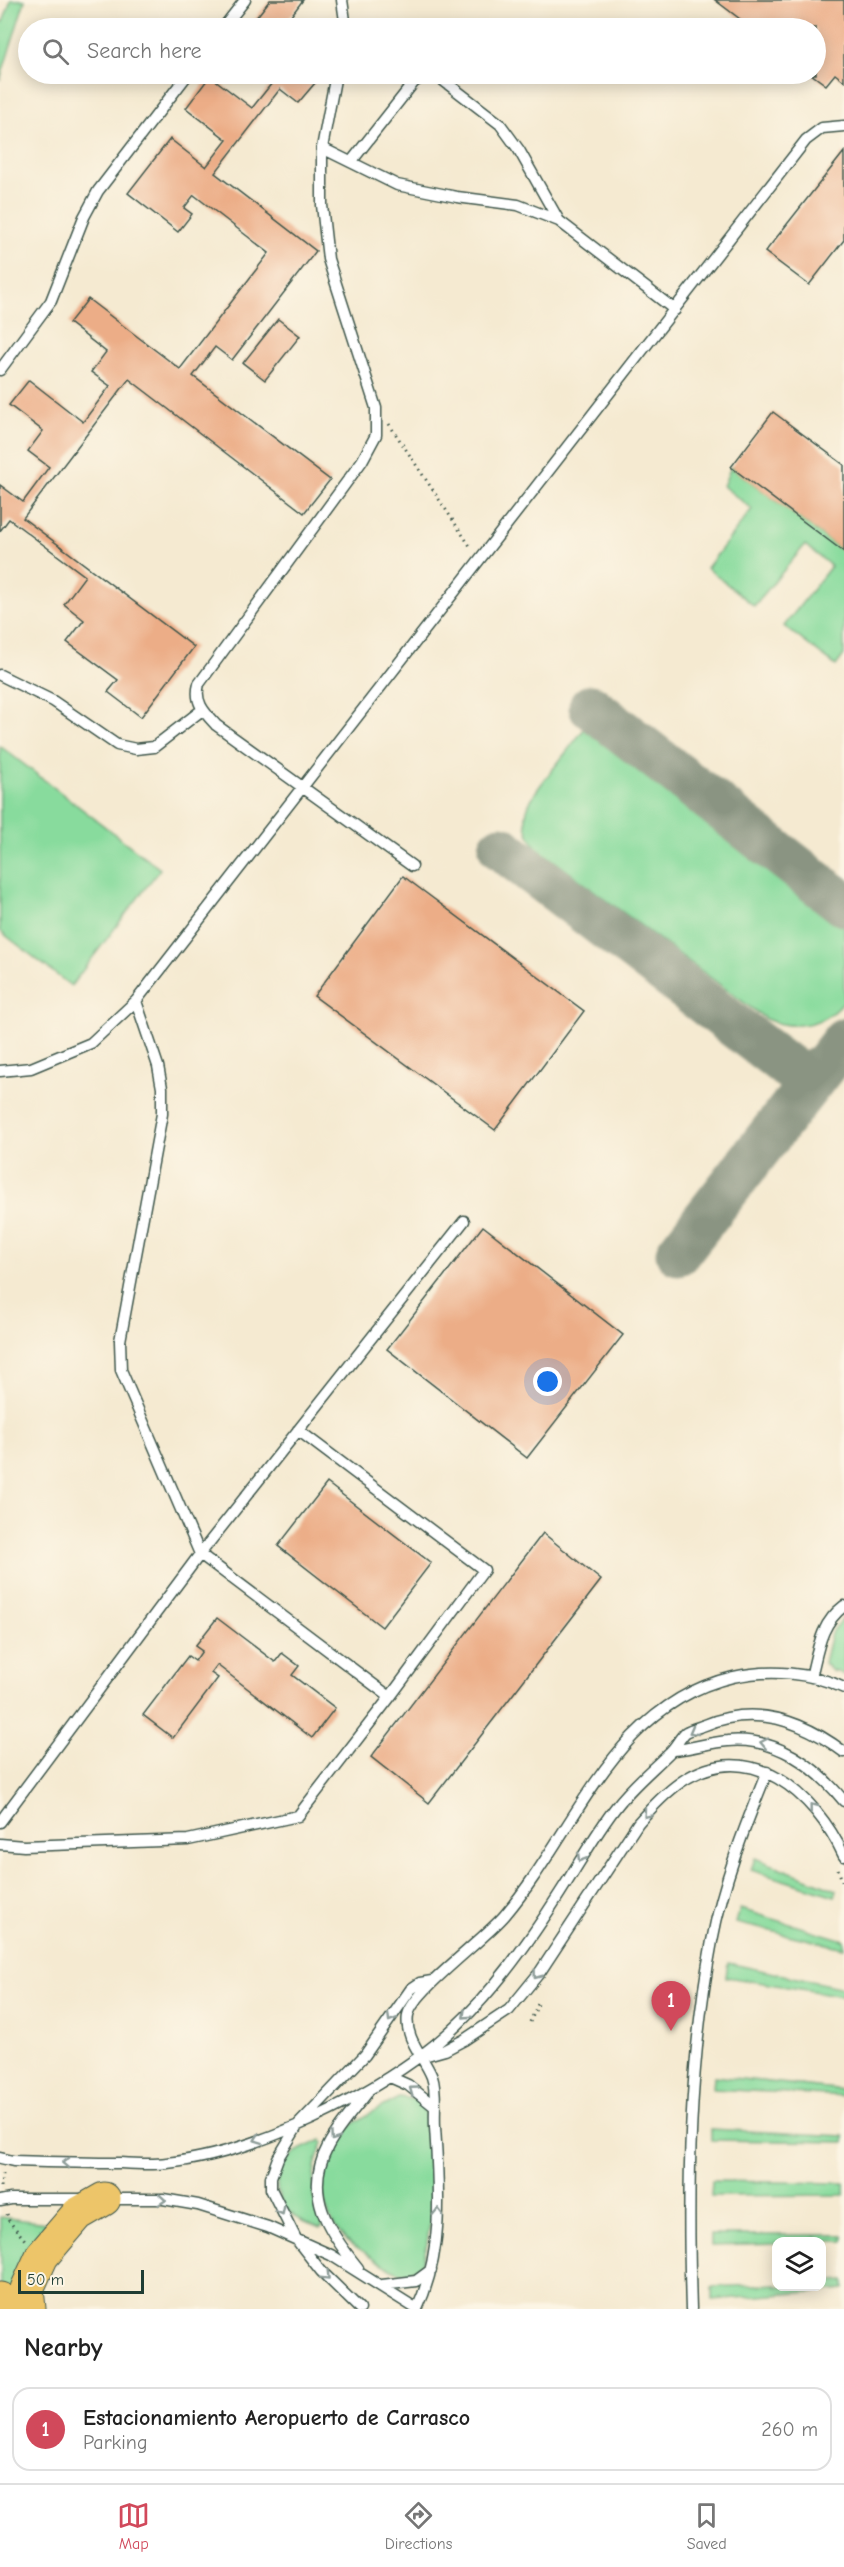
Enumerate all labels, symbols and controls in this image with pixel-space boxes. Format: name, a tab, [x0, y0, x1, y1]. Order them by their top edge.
search box	[18, 18, 826, 84]
icon: search	[39, 35, 72, 68]
text: Search here	[87, 38, 202, 64]
your location	[533, 1367, 562, 1396]
one-way arrow	[689, 1724, 699, 1735]
one-way arrow	[759, 1737, 769, 1750]
one-way arrow	[809, 1802, 820, 1813]
one-way arrow	[643, 1807, 654, 1817]
one-way arrow	[577, 1852, 589, 1862]
one-way arrow	[534, 1968, 545, 1979]
pin: 1	[652, 1982, 690, 2031]
one-way arrow	[462, 2008, 473, 2019]
one-way arrow	[386, 2012, 398, 2022]
one-way arrow	[409, 2086, 420, 2097]
one-way arrow	[330, 2131, 341, 2142]
one-way arrow	[253, 2132, 264, 2145]
one-way arrow	[62, 2156, 71, 2169]
one-way arrow	[158, 2193, 167, 2206]
one-way arrow	[274, 2205, 285, 2215]
one-way arrow	[432, 2207, 445, 2216]
map controls	[772, 2237, 826, 2291]
button: layers	[772, 2237, 826, 2291]
scale bar	[18, 2267, 144, 2294]
one-way arrow	[319, 2268, 330, 2279]
text: 50 m	[27, 2271, 64, 2289]
text: Nearby	[24, 2333, 103, 2363]
text: Estacionamiento Aeropuerto de Carrasco	[83, 2405, 470, 2431]
text: 1	[42, 2418, 49, 2441]
text: 260 m	[761, 2418, 818, 2441]
text: Parking	[83, 2431, 148, 2454]
tab: Map	[117, 2499, 150, 2553]
tab: Directions	[385, 2499, 452, 2553]
tab: Saved	[687, 2499, 727, 2553]

